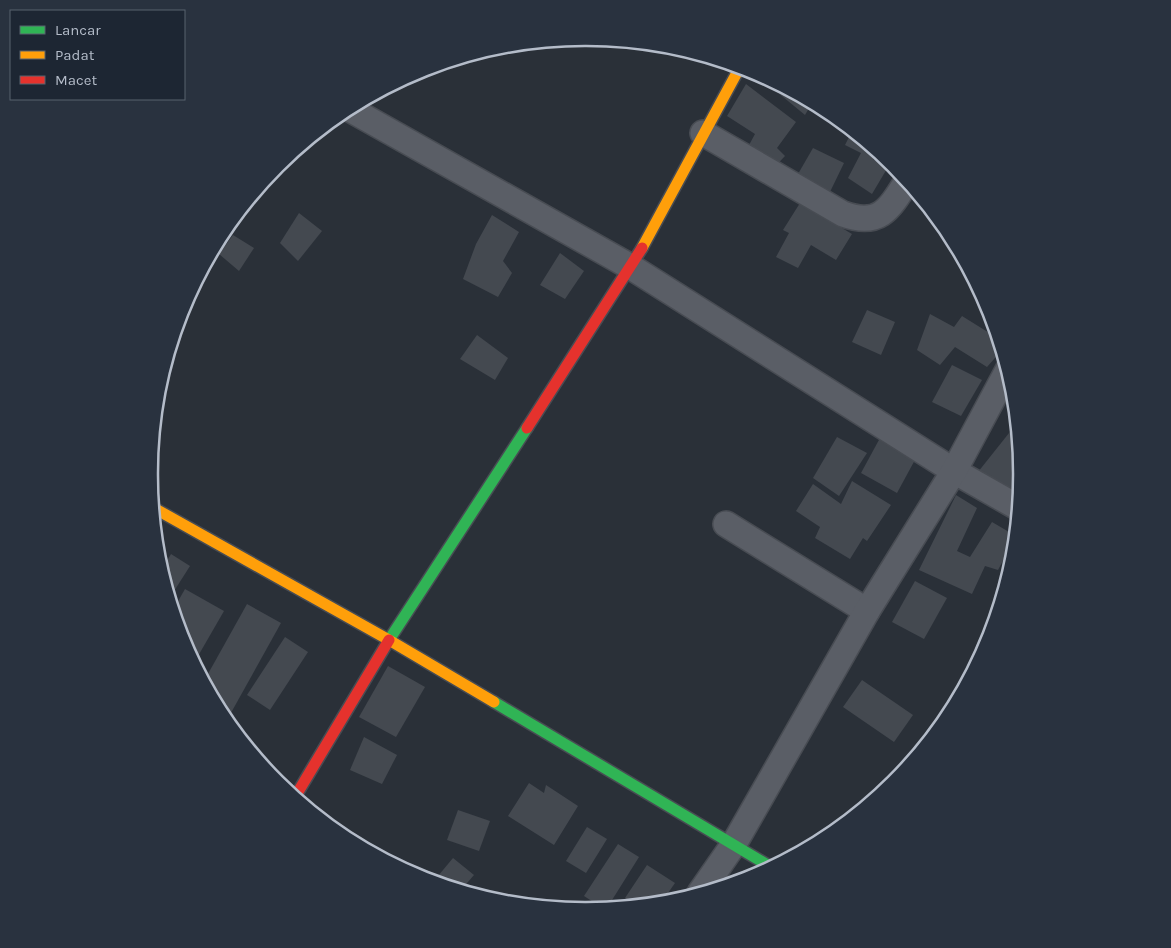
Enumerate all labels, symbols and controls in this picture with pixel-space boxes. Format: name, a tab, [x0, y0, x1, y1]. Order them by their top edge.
legend	[10, 10, 185, 100]
text: Lancar	[55, 21, 101, 39]
text: Padat	[55, 46, 95, 64]
text: Macet	[55, 71, 97, 89]

